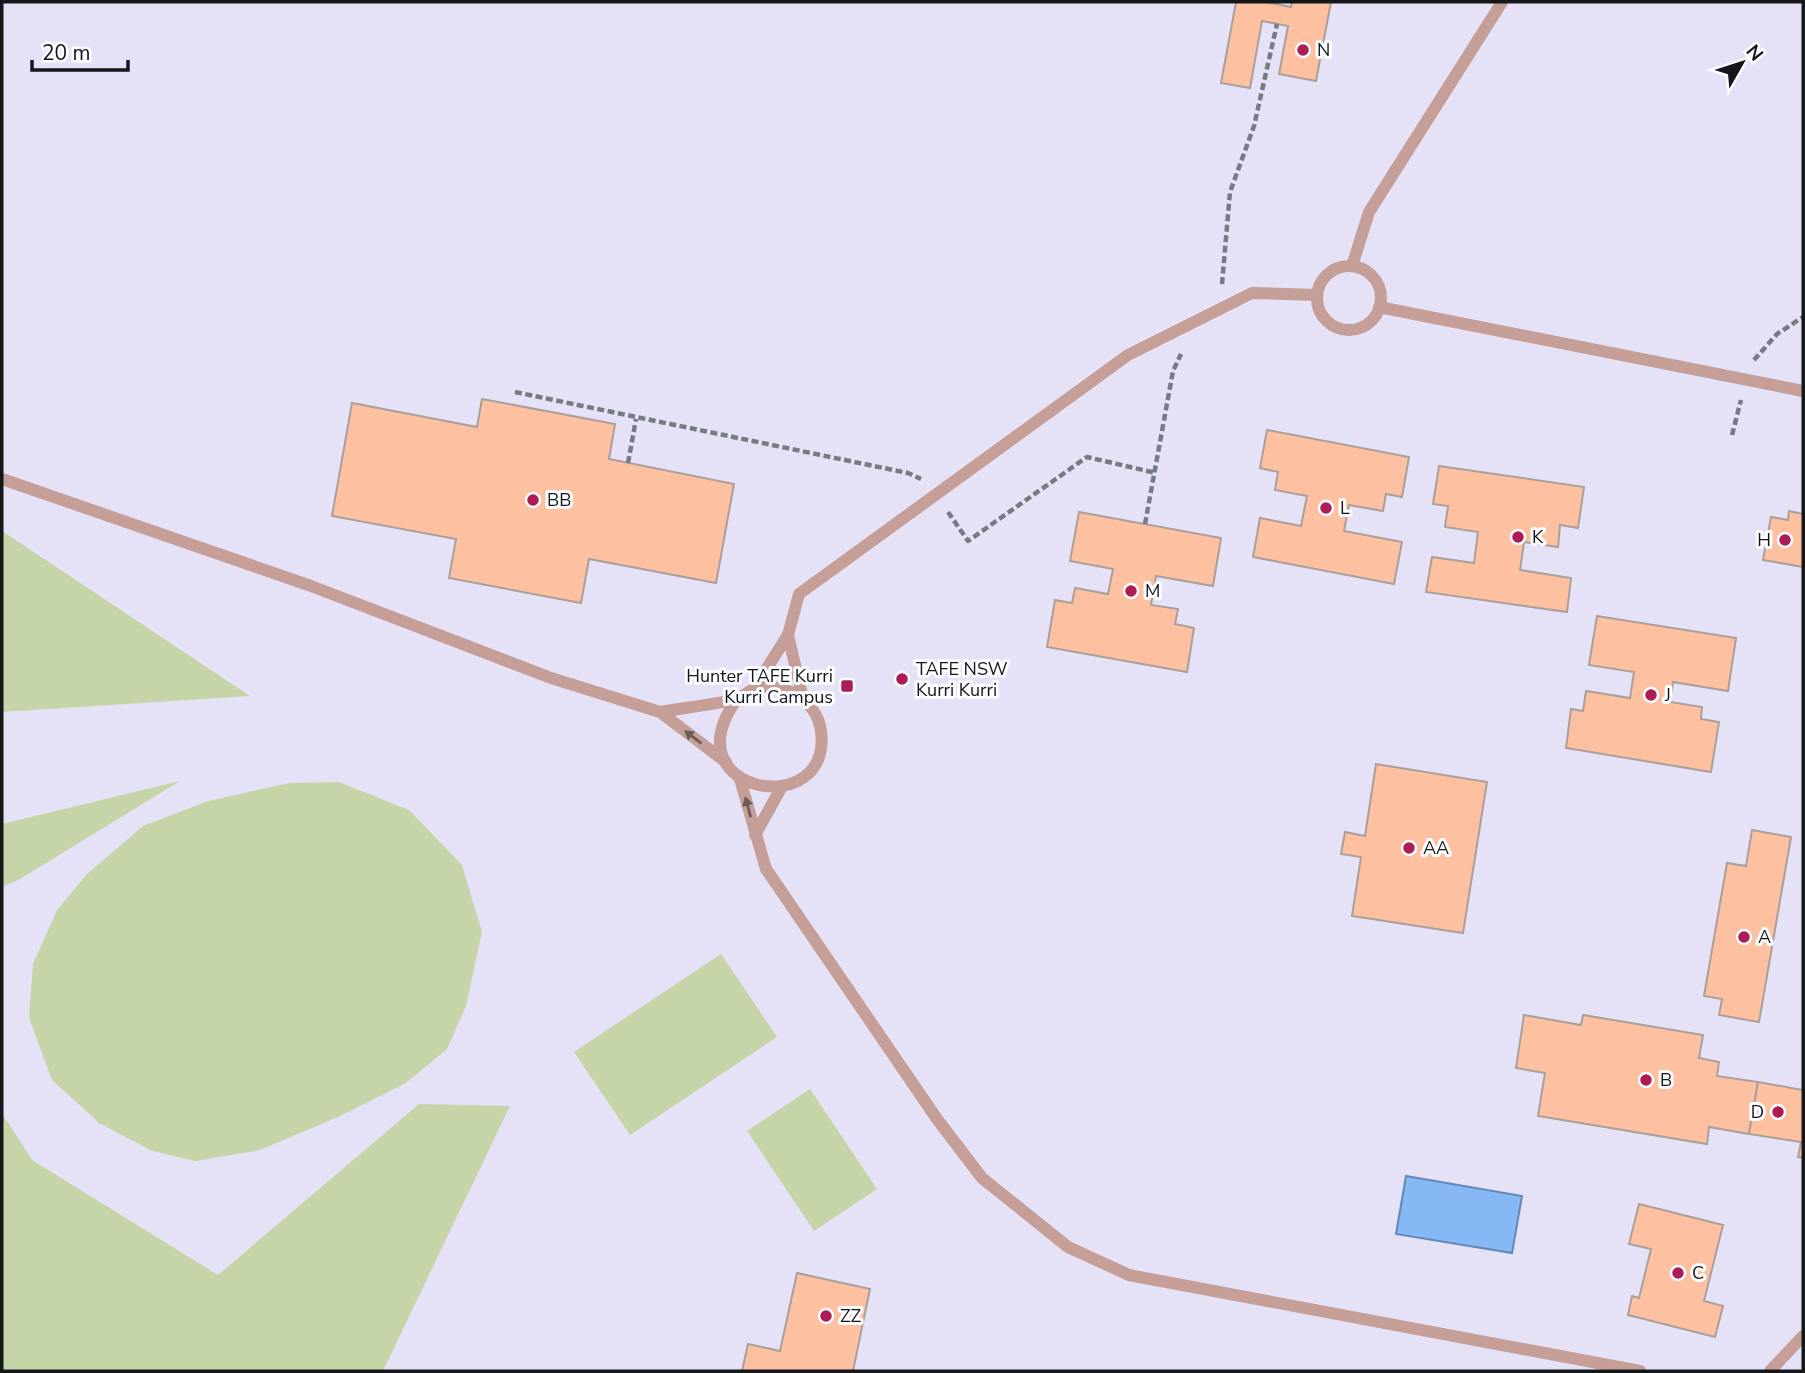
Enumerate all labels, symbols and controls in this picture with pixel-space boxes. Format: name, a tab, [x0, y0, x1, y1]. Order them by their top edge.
scale bar	[32, 28, 128, 72]
north arrow	[1707, 28, 1777, 98]
place label: N	[1317, 38, 1330, 62]
text: 20 m	[42, 39, 91, 67]
text: N	[1740, 39, 1769, 67]
marker: N	[1295, 42, 1311, 58]
place label: BB	[547, 488, 571, 512]
marker: BB	[525, 492, 541, 508]
place label: L	[1340, 496, 1350, 520]
marker: L	[1318, 500, 1334, 516]
place label: K	[1532, 525, 1544, 549]
place label: H	[1757, 528, 1771, 552]
marker: K	[1510, 529, 1526, 545]
marker: H	[1777, 532, 1793, 548]
place label: M	[1145, 579, 1160, 603]
marker: M	[1123, 583, 1139, 599]
place label: TAFE NSW Kurri Kurri	[916, 657, 1008, 702]
place label: Hunter TAFE Kurri Kurri Campus	[686, 664, 833, 709]
marker: TAFE NSW Kurri Kurri	[894, 671, 910, 687]
marker: Hunter TAFE Kurri Kurri Campus	[839, 678, 855, 694]
place label: J	[1664, 683, 1671, 707]
marker: J	[1643, 687, 1659, 703]
one-way arrow	[683, 730, 702, 744]
one-way arrow	[742, 796, 753, 818]
place label: AA	[1423, 836, 1449, 860]
marker: AA	[1401, 840, 1417, 856]
place label: A	[1758, 925, 1771, 949]
marker: A	[1736, 929, 1752, 945]
place label: B	[1660, 1068, 1672, 1092]
marker: B	[1638, 1072, 1654, 1088]
place label: D	[1751, 1100, 1764, 1124]
marker: D	[1770, 1104, 1786, 1120]
place label: C	[1692, 1261, 1704, 1285]
marker: C	[1670, 1265, 1686, 1281]
place label: ZZ	[840, 1304, 862, 1328]
marker: ZZ	[818, 1308, 834, 1324]

